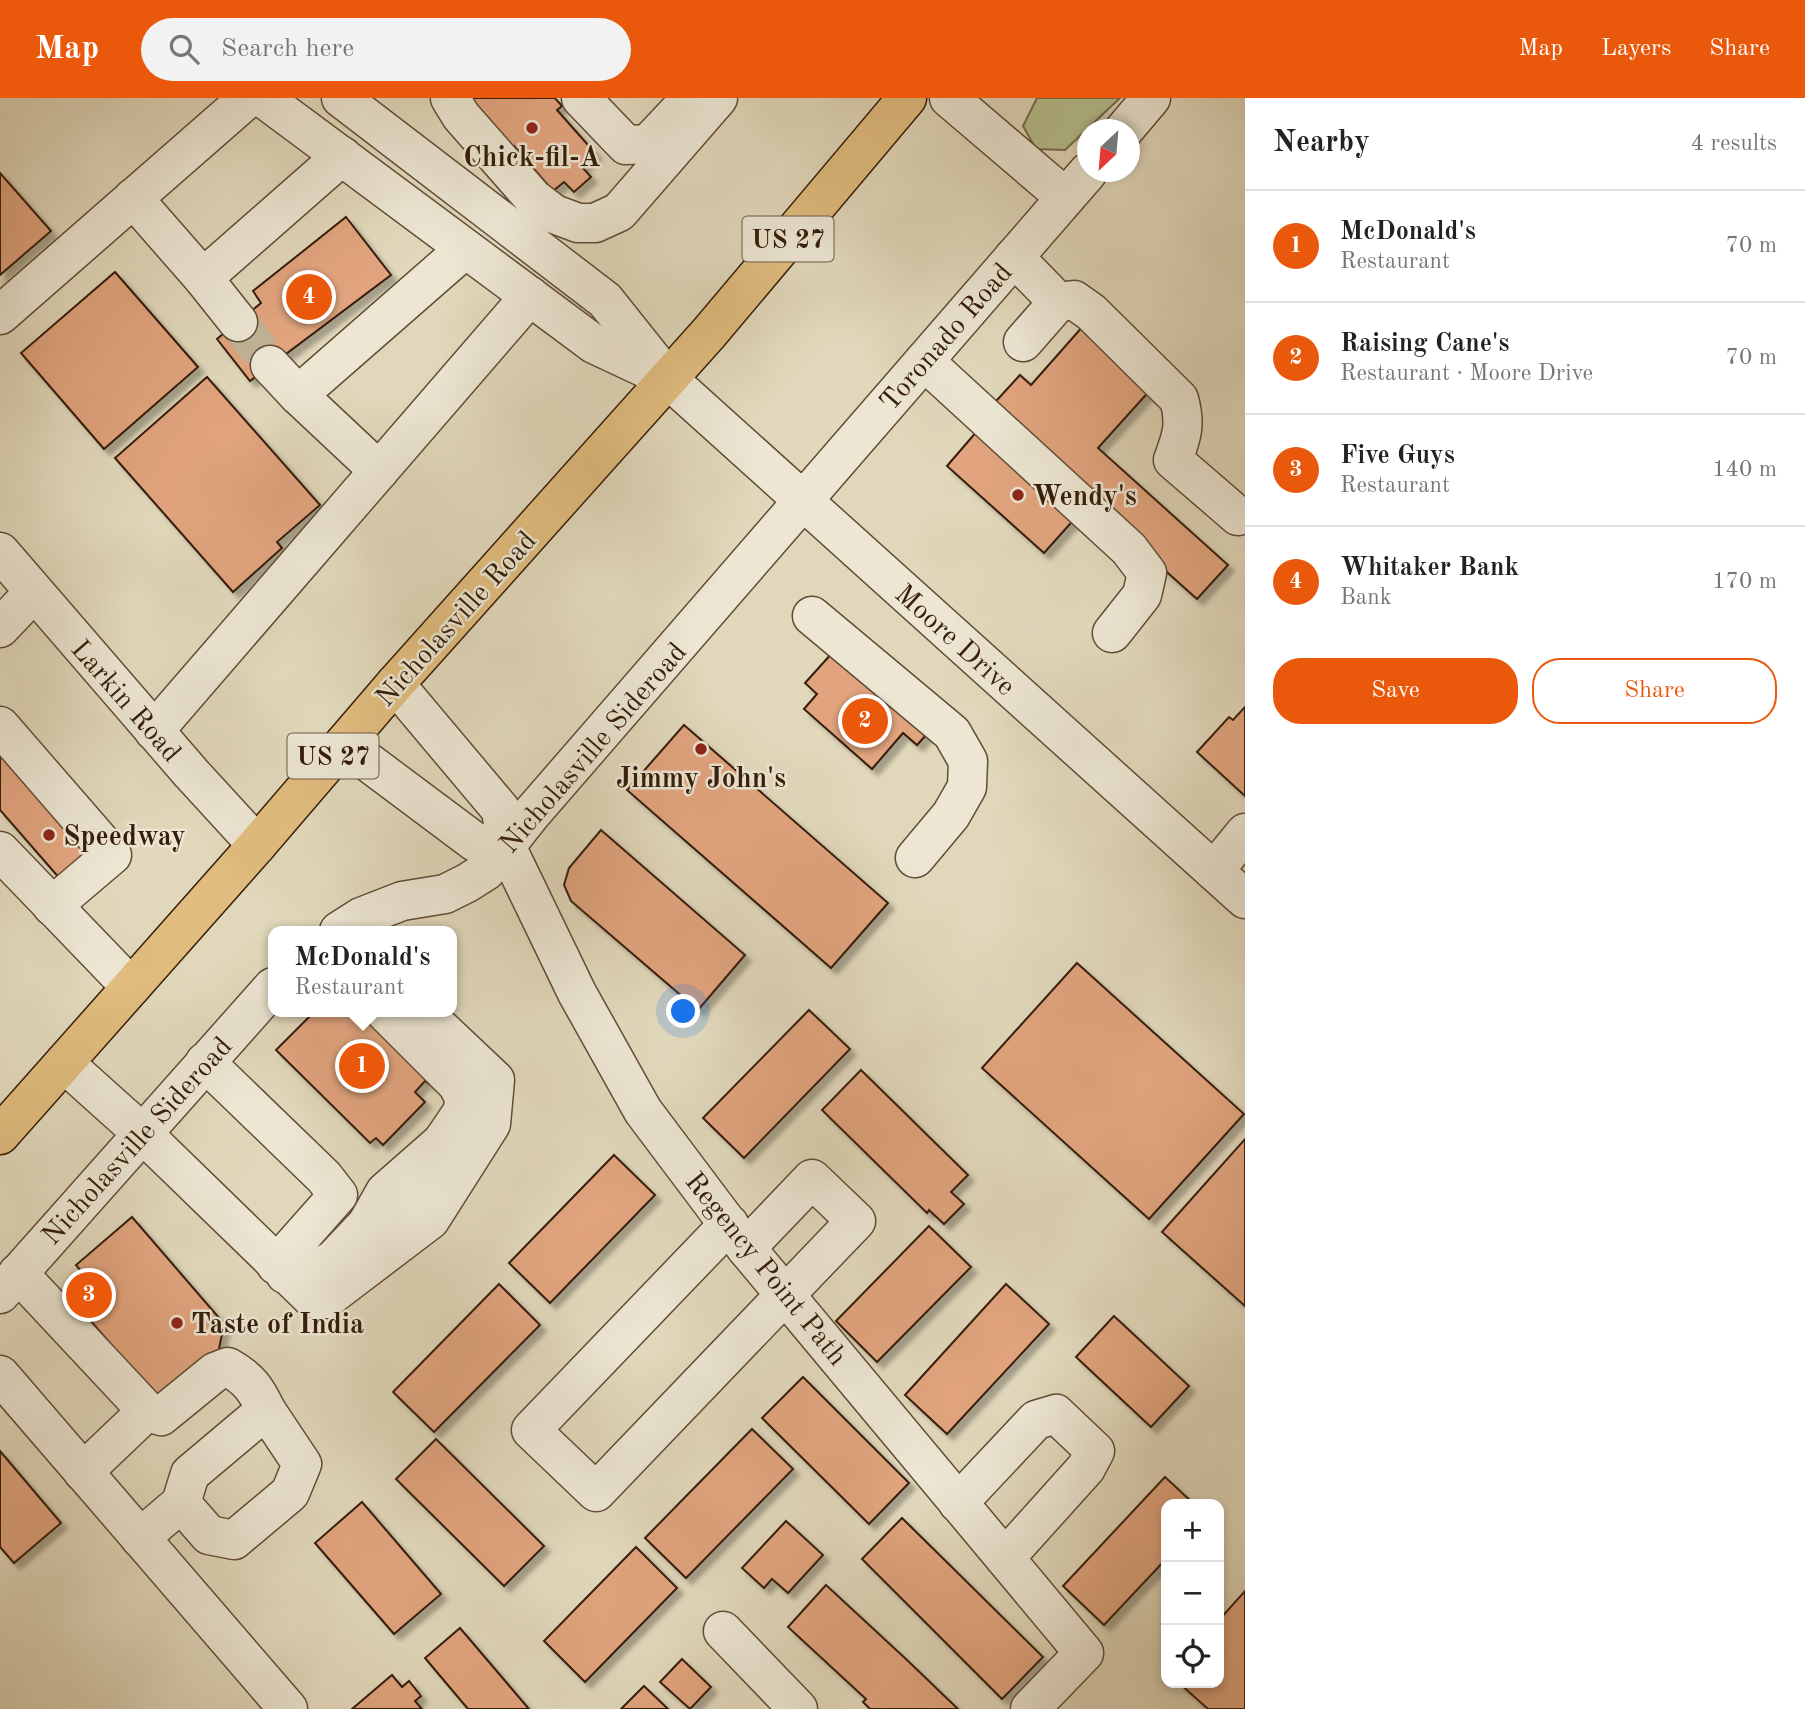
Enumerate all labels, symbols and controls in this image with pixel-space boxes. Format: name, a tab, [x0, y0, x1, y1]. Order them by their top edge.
search box	[141, 18, 631, 81]
icon: search	[165, 30, 203, 68]
text: Map	[35, 33, 99, 66]
text: Search here	[221, 36, 354, 62]
text: Map	[1519, 37, 1563, 61]
text: Layers	[1601, 37, 1671, 61]
text: Share	[1709, 37, 1770, 61]
north arrow	[1077, 119, 1140, 182]
marker: Chick-fil-A	[524, 120, 540, 136]
text: Nearby	[1273, 128, 1370, 158]
text: 4 results	[1691, 132, 1777, 155]
place label: Chick-fil-A	[463, 145, 601, 173]
road number: US 27	[742, 216, 834, 262]
text: McDonald's	[1340, 219, 1476, 245]
text: 1	[1289, 234, 1303, 257]
text: 70 m	[1726, 234, 1777, 257]
text: Restaurant	[1340, 250, 1450, 273]
street label: Toronado Road	[876, 259, 1019, 417]
pin: 4	[286, 271, 332, 323]
text: Raising Cane's	[1340, 331, 1509, 357]
text: 2	[1289, 346, 1303, 369]
text: 70 m	[1726, 346, 1777, 369]
text: Restaurant · Moore Drive	[1340, 362, 1593, 385]
text: Five Guys	[1340, 443, 1455, 469]
text: 3	[1289, 458, 1303, 481]
text: 140 m	[1712, 458, 1777, 481]
text: Restaurant	[1340, 474, 1450, 497]
place label: Wendy's	[1032, 484, 1137, 512]
marker: Wendy's	[1010, 487, 1026, 503]
street label: Nicholasville Road	[372, 527, 543, 713]
text: Whitaker Bank	[1340, 555, 1519, 581]
text: 4	[1289, 570, 1303, 593]
text: 170 m	[1712, 570, 1777, 593]
street label: Moore Drive	[889, 580, 1019, 702]
text: Bank	[1340, 586, 1392, 609]
street label: Larkin Road	[64, 636, 185, 768]
street label: Nicholasville Sideroad	[496, 638, 693, 859]
button: Save	[1273, 658, 1518, 724]
button: Share	[1532, 658, 1777, 724]
pin: 2	[842, 695, 888, 747]
road number: US 27	[288, 734, 378, 778]
marker: Jimmy John's	[693, 741, 709, 757]
place label: Jimmy John's	[616, 766, 786, 794]
place label: Speedway	[63, 824, 186, 852]
marker: Speedway	[41, 827, 57, 843]
popup	[268, 926, 457, 1017]
text: McDonald's	[295, 945, 430, 971]
text: Restaurant	[295, 976, 405, 999]
your location	[666, 994, 700, 1028]
street label: Nicholasville Sideroad	[38, 1033, 238, 1251]
pin: 1	[339, 1040, 385, 1092]
street label: Regency Point Path	[678, 1168, 851, 1372]
pin: 3	[66, 1269, 112, 1321]
place label: Taste of India	[191, 1312, 364, 1340]
marker: Taste of India	[169, 1315, 185, 1331]
map controls	[1161, 1499, 1224, 1688]
button: +	[1161, 1499, 1224, 1562]
button: −	[1161, 1562, 1224, 1625]
button: locate	[1161, 1625, 1224, 1688]

